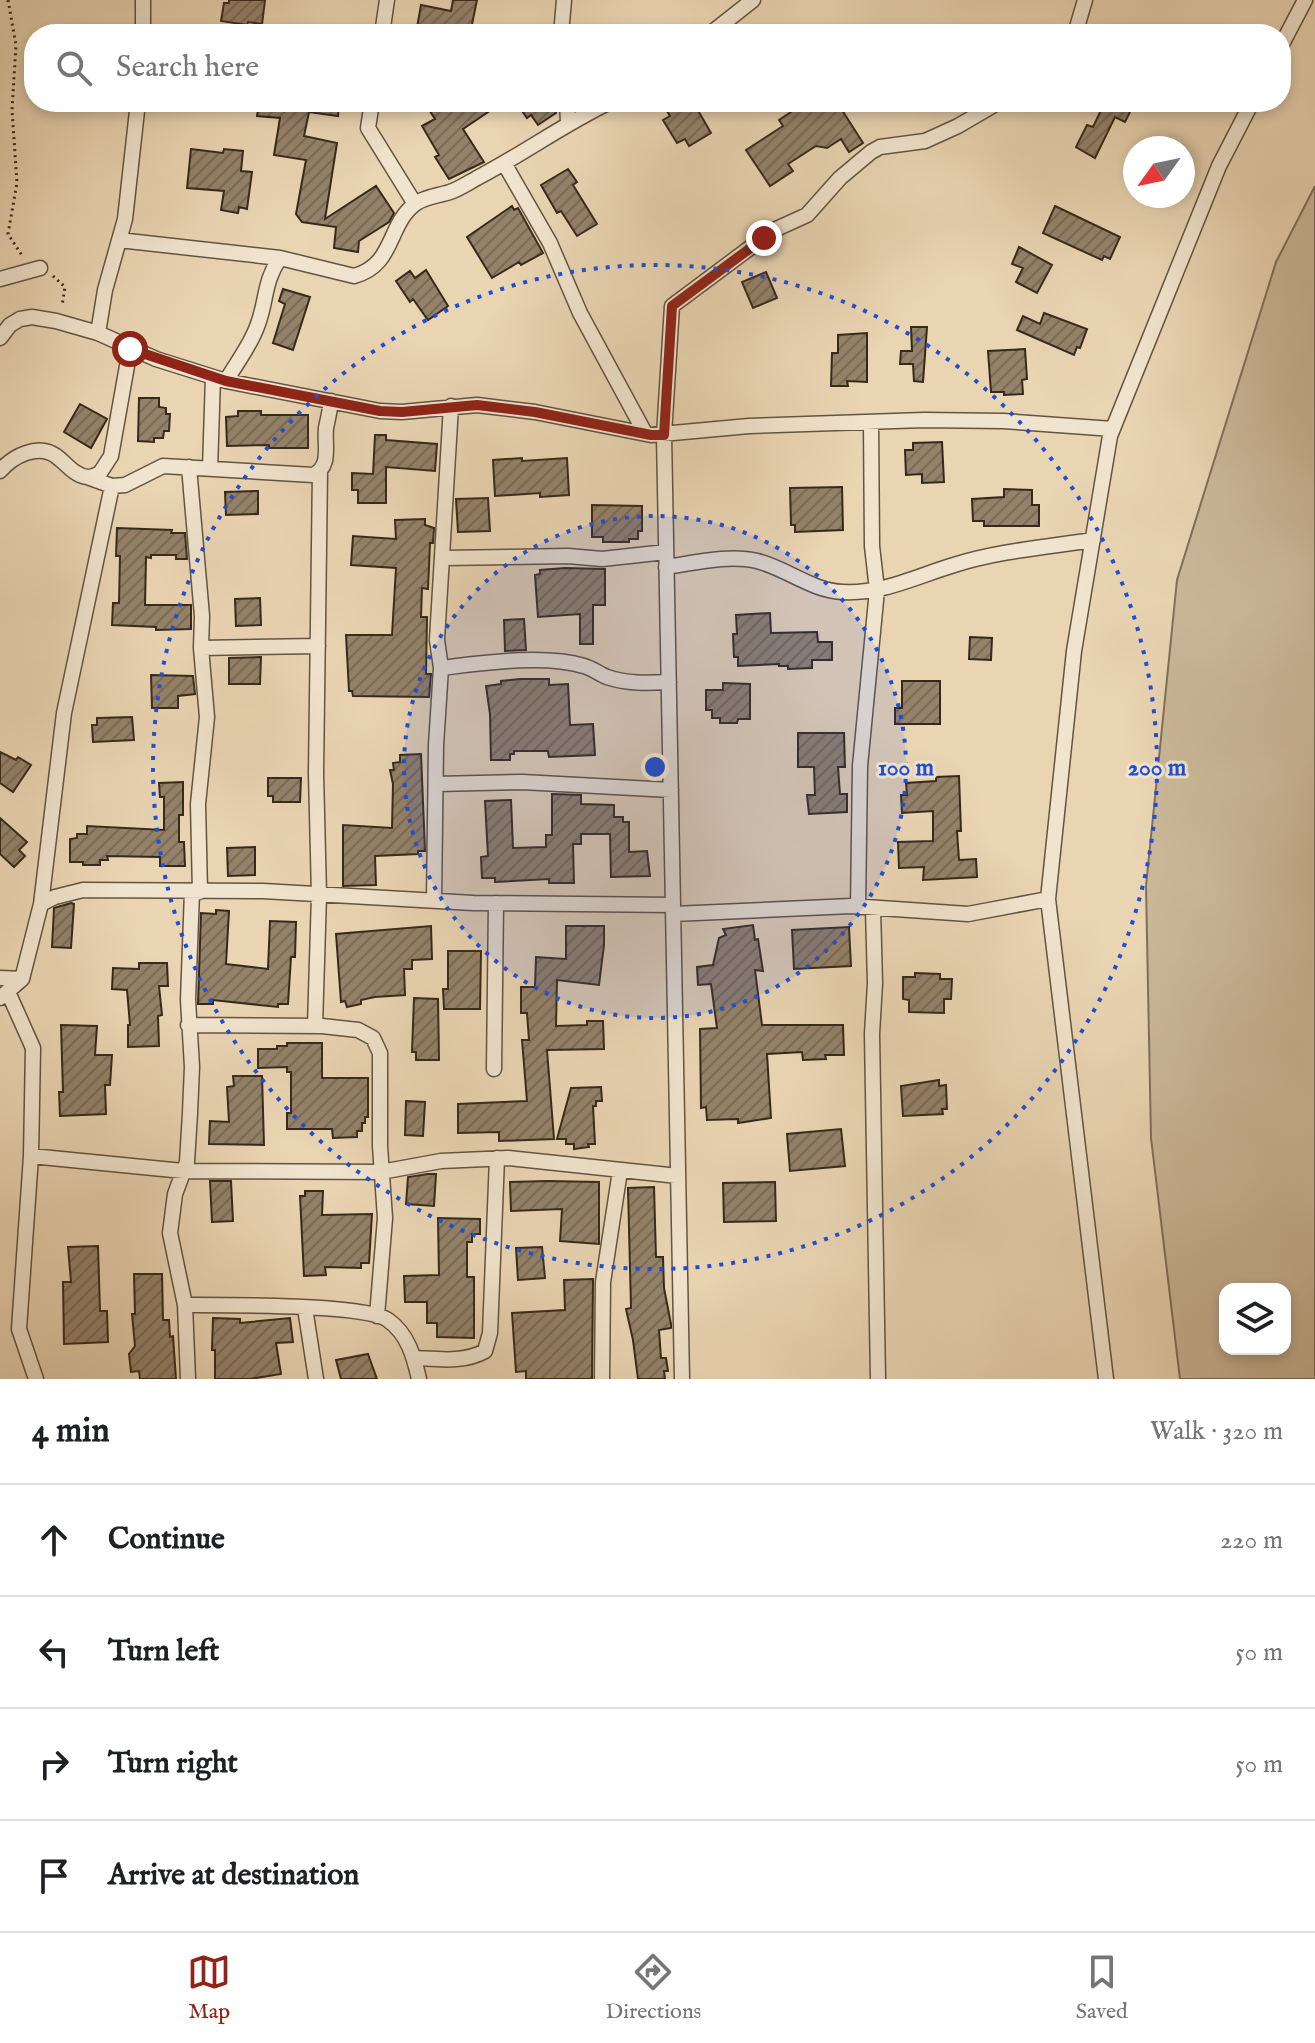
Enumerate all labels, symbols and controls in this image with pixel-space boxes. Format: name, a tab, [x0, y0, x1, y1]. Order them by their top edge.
search box	[24, 24, 1291, 112]
icon: search	[52, 46, 96, 90]
text: Search here	[116, 49, 259, 87]
north arrow	[1123, 136, 1195, 208]
route end	[746, 220, 782, 256]
route start	[112, 331, 148, 367]
centre of rings	[641, 753, 669, 781]
text: 100 m	[878, 753, 935, 784]
text: 200 m	[1128, 753, 1187, 784]
map controls	[1219, 1283, 1291, 1355]
button: layers	[1219, 1283, 1291, 1355]
text: 4 min	[32, 1410, 110, 1453]
text: Walk · 320 m	[1150, 1415, 1283, 1448]
icon: ahead	[32, 1518, 76, 1562]
text: Continue	[108, 1521, 225, 1559]
text: 220 m	[1220, 1524, 1283, 1557]
icon: left	[32, 1630, 76, 1674]
text: Turn left	[108, 1633, 219, 1671]
text: 50 m	[1235, 1636, 1283, 1669]
icon: right	[32, 1742, 76, 1786]
text: Turn right	[108, 1745, 238, 1783]
text: 50 m	[1235, 1748, 1283, 1781]
icon: arrive	[32, 1854, 76, 1898]
text: Arrive at destination	[108, 1857, 359, 1895]
tab: Map	[187, 1950, 231, 2026]
tab: Directions	[606, 1950, 701, 2026]
tab: Saved	[1076, 1950, 1128, 2026]

